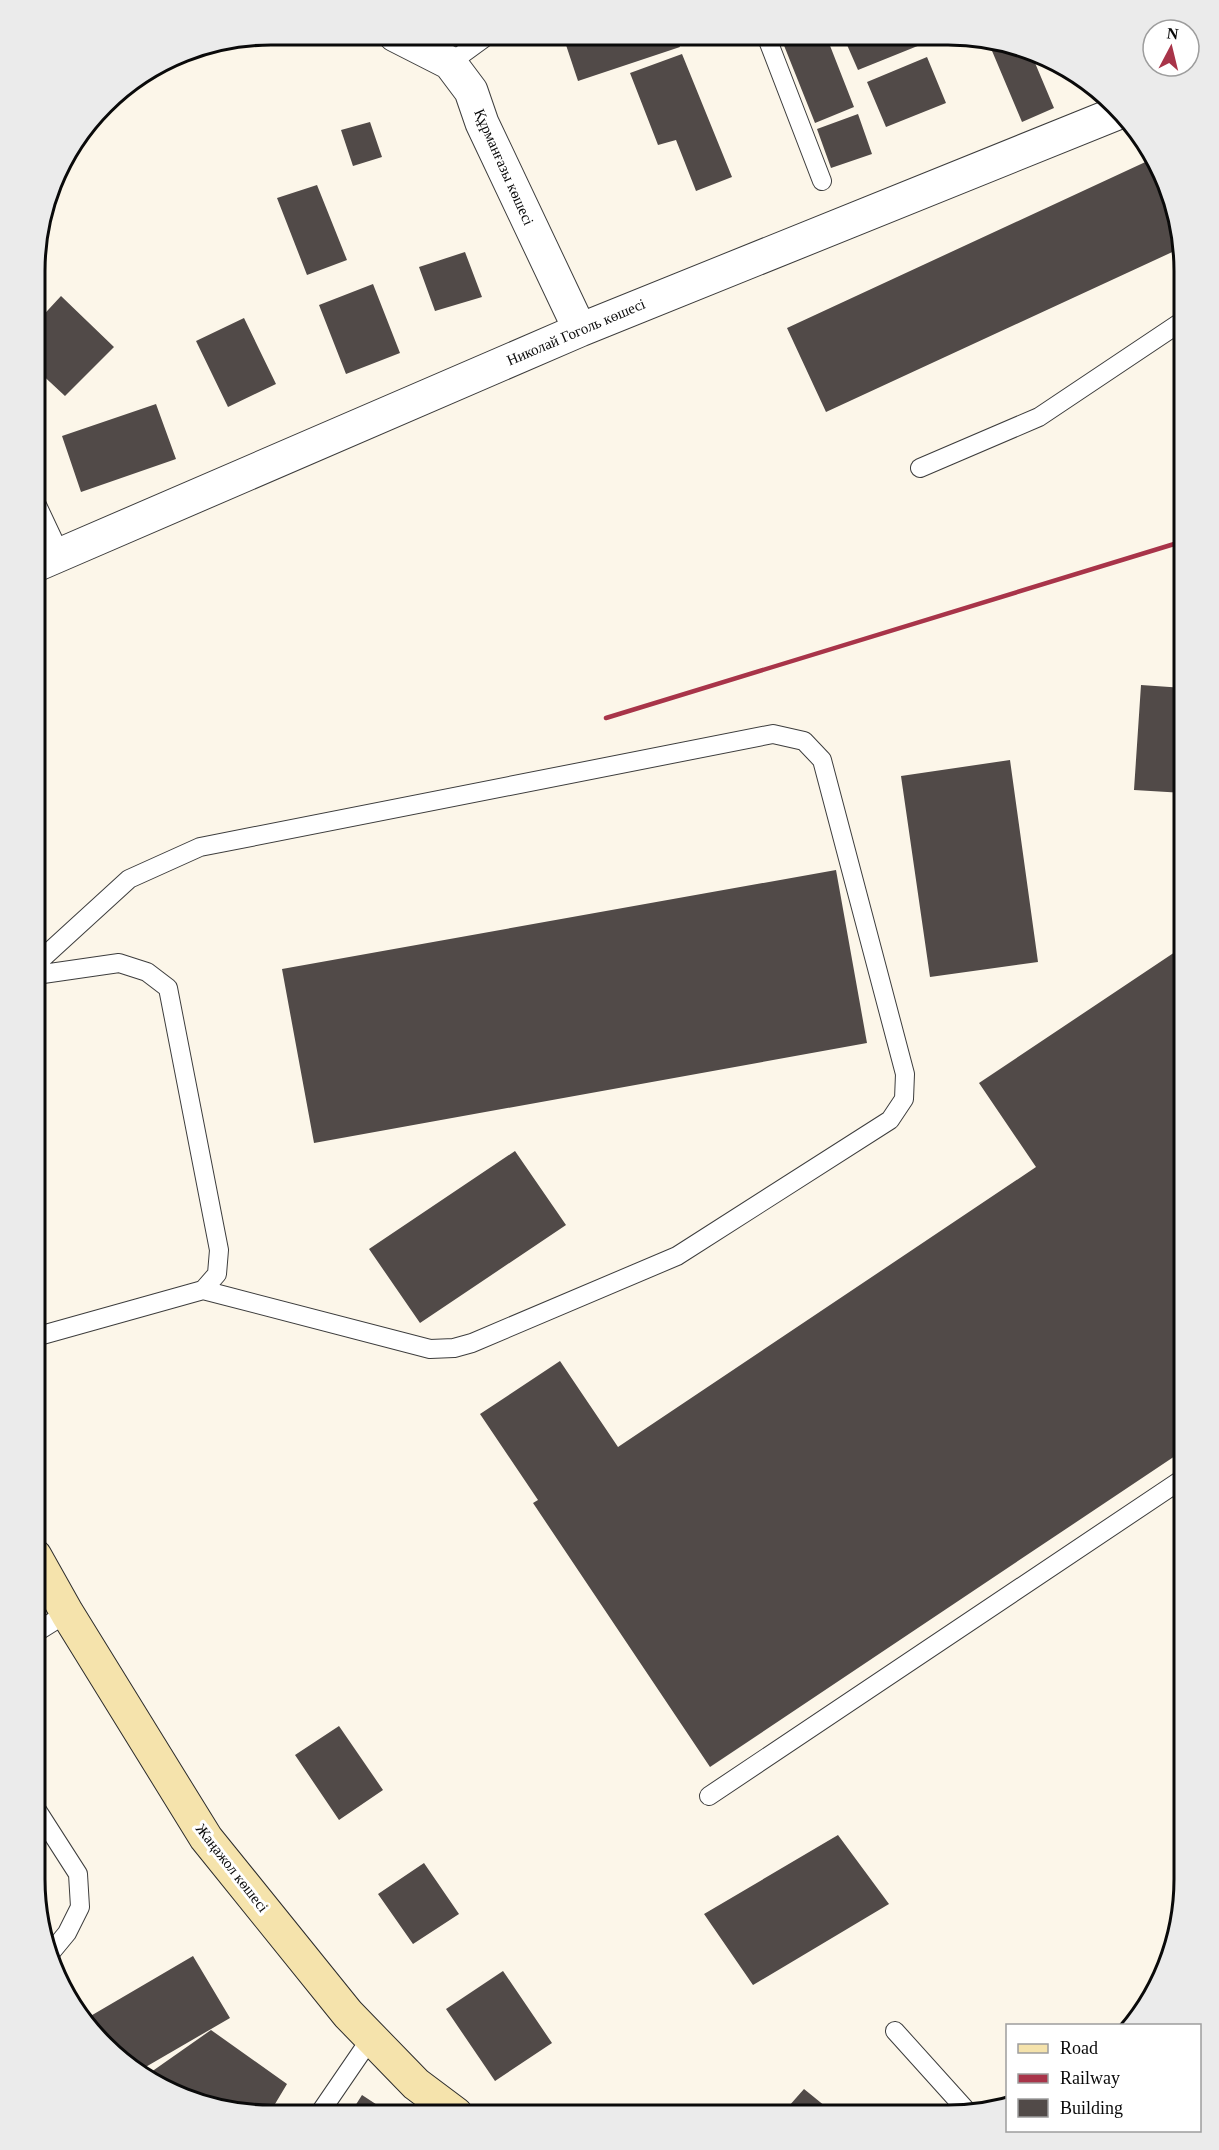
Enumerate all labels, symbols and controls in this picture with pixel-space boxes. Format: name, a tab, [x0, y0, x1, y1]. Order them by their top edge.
north arrow	[1141, 18, 1201, 78]
text: N	[1166, 24, 1180, 43]
street label: Құрманғазы көшесі	[471, 106, 537, 228]
street label: Николай Гоголь көшесі	[504, 296, 648, 368]
street label: Жаңажол көшесі	[193, 1821, 271, 1915]
legend	[1006, 2024, 1201, 2132]
text: Road	[1060, 2038, 1098, 2058]
text: Railway	[1060, 2068, 1120, 2088]
text: Building	[1060, 2098, 1123, 2118]

